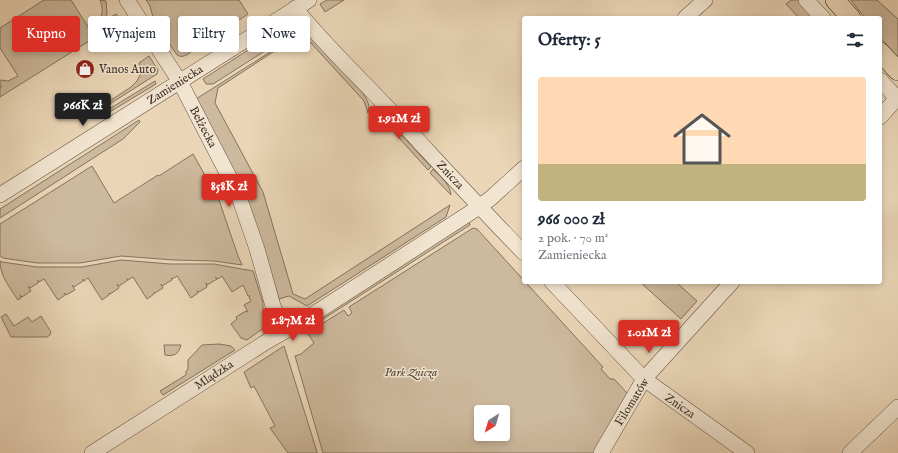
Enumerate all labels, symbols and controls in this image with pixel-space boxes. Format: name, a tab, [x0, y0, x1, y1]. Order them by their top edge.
chip: Kupno	[12, 16, 80, 52]
chip: Wynajem	[88, 16, 170, 52]
chip: Filtry	[178, 16, 239, 52]
chip: Nowe	[247, 16, 310, 52]
icon: filters	[844, 29, 866, 51]
text: Oferty: 5	[538, 30, 601, 51]
shop icon: Vanos Auto	[74, 58, 96, 80]
street label: Zamieniecka	[144, 61, 207, 108]
place label: Vanos Auto	[98, 62, 156, 77]
pin: 966K zł	[46, 93, 120, 127]
text: 966K zł	[64, 97, 102, 114]
icon: home	[666, 103, 738, 175]
street label: Bełżecka	[186, 104, 220, 151]
pin: 1.91M zł	[358, 106, 440, 140]
text: 1.91M zł	[378, 110, 420, 127]
street label: Znicza	[433, 157, 468, 193]
pin: 858K zł	[192, 174, 266, 208]
text: 858K zł	[211, 178, 247, 195]
text: 966 000 zł	[538, 209, 605, 230]
text: 2 pok. · 70 m²	[538, 230, 608, 247]
text: Zamieniecka	[538, 247, 607, 264]
pin: 1.87M zł	[252, 308, 334, 342]
text: 1.87M zł	[271, 312, 315, 329]
pin: 1.01M zł	[608, 320, 690, 354]
text: 1.01M zł	[627, 324, 671, 341]
street label: Mlądzka	[192, 356, 237, 393]
park label: Park Znicza	[385, 365, 437, 381]
street label: Filomatów	[612, 374, 653, 429]
street label: Znicza	[662, 390, 699, 422]
north arrow	[474, 405, 510, 441]
map controls	[474, 405, 510, 441]

